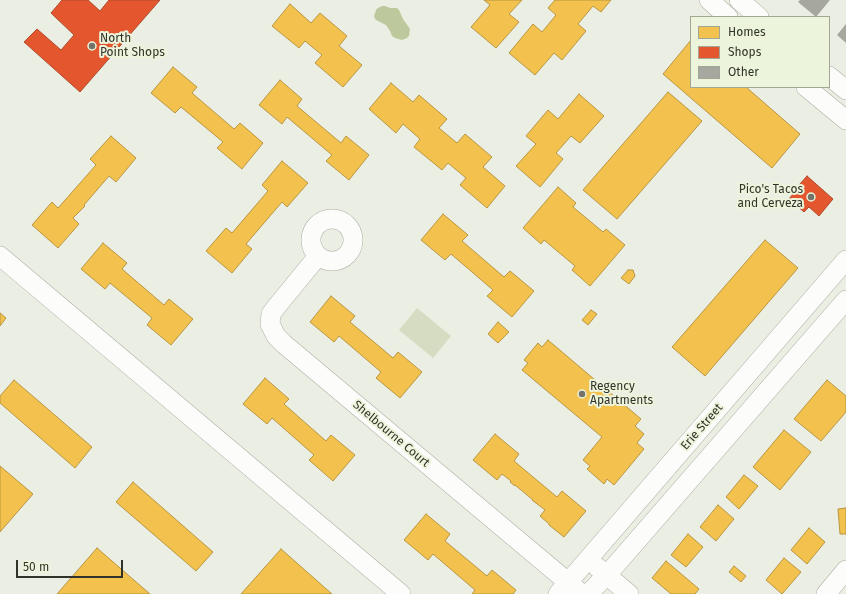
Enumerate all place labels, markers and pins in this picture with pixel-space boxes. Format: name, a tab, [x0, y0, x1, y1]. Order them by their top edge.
place label: North Point Shops	[100, 32, 165, 60]
marker: North Point Shops	[87, 41, 97, 51]
place label: Pico's Tacos and Cerveza	[738, 183, 803, 211]
marker: Pico's Tacos and Cerveza	[806, 192, 816, 202]
place label: Regency Apartments	[590, 380, 653, 408]
marker: Regency Apartments	[577, 389, 587, 399]

